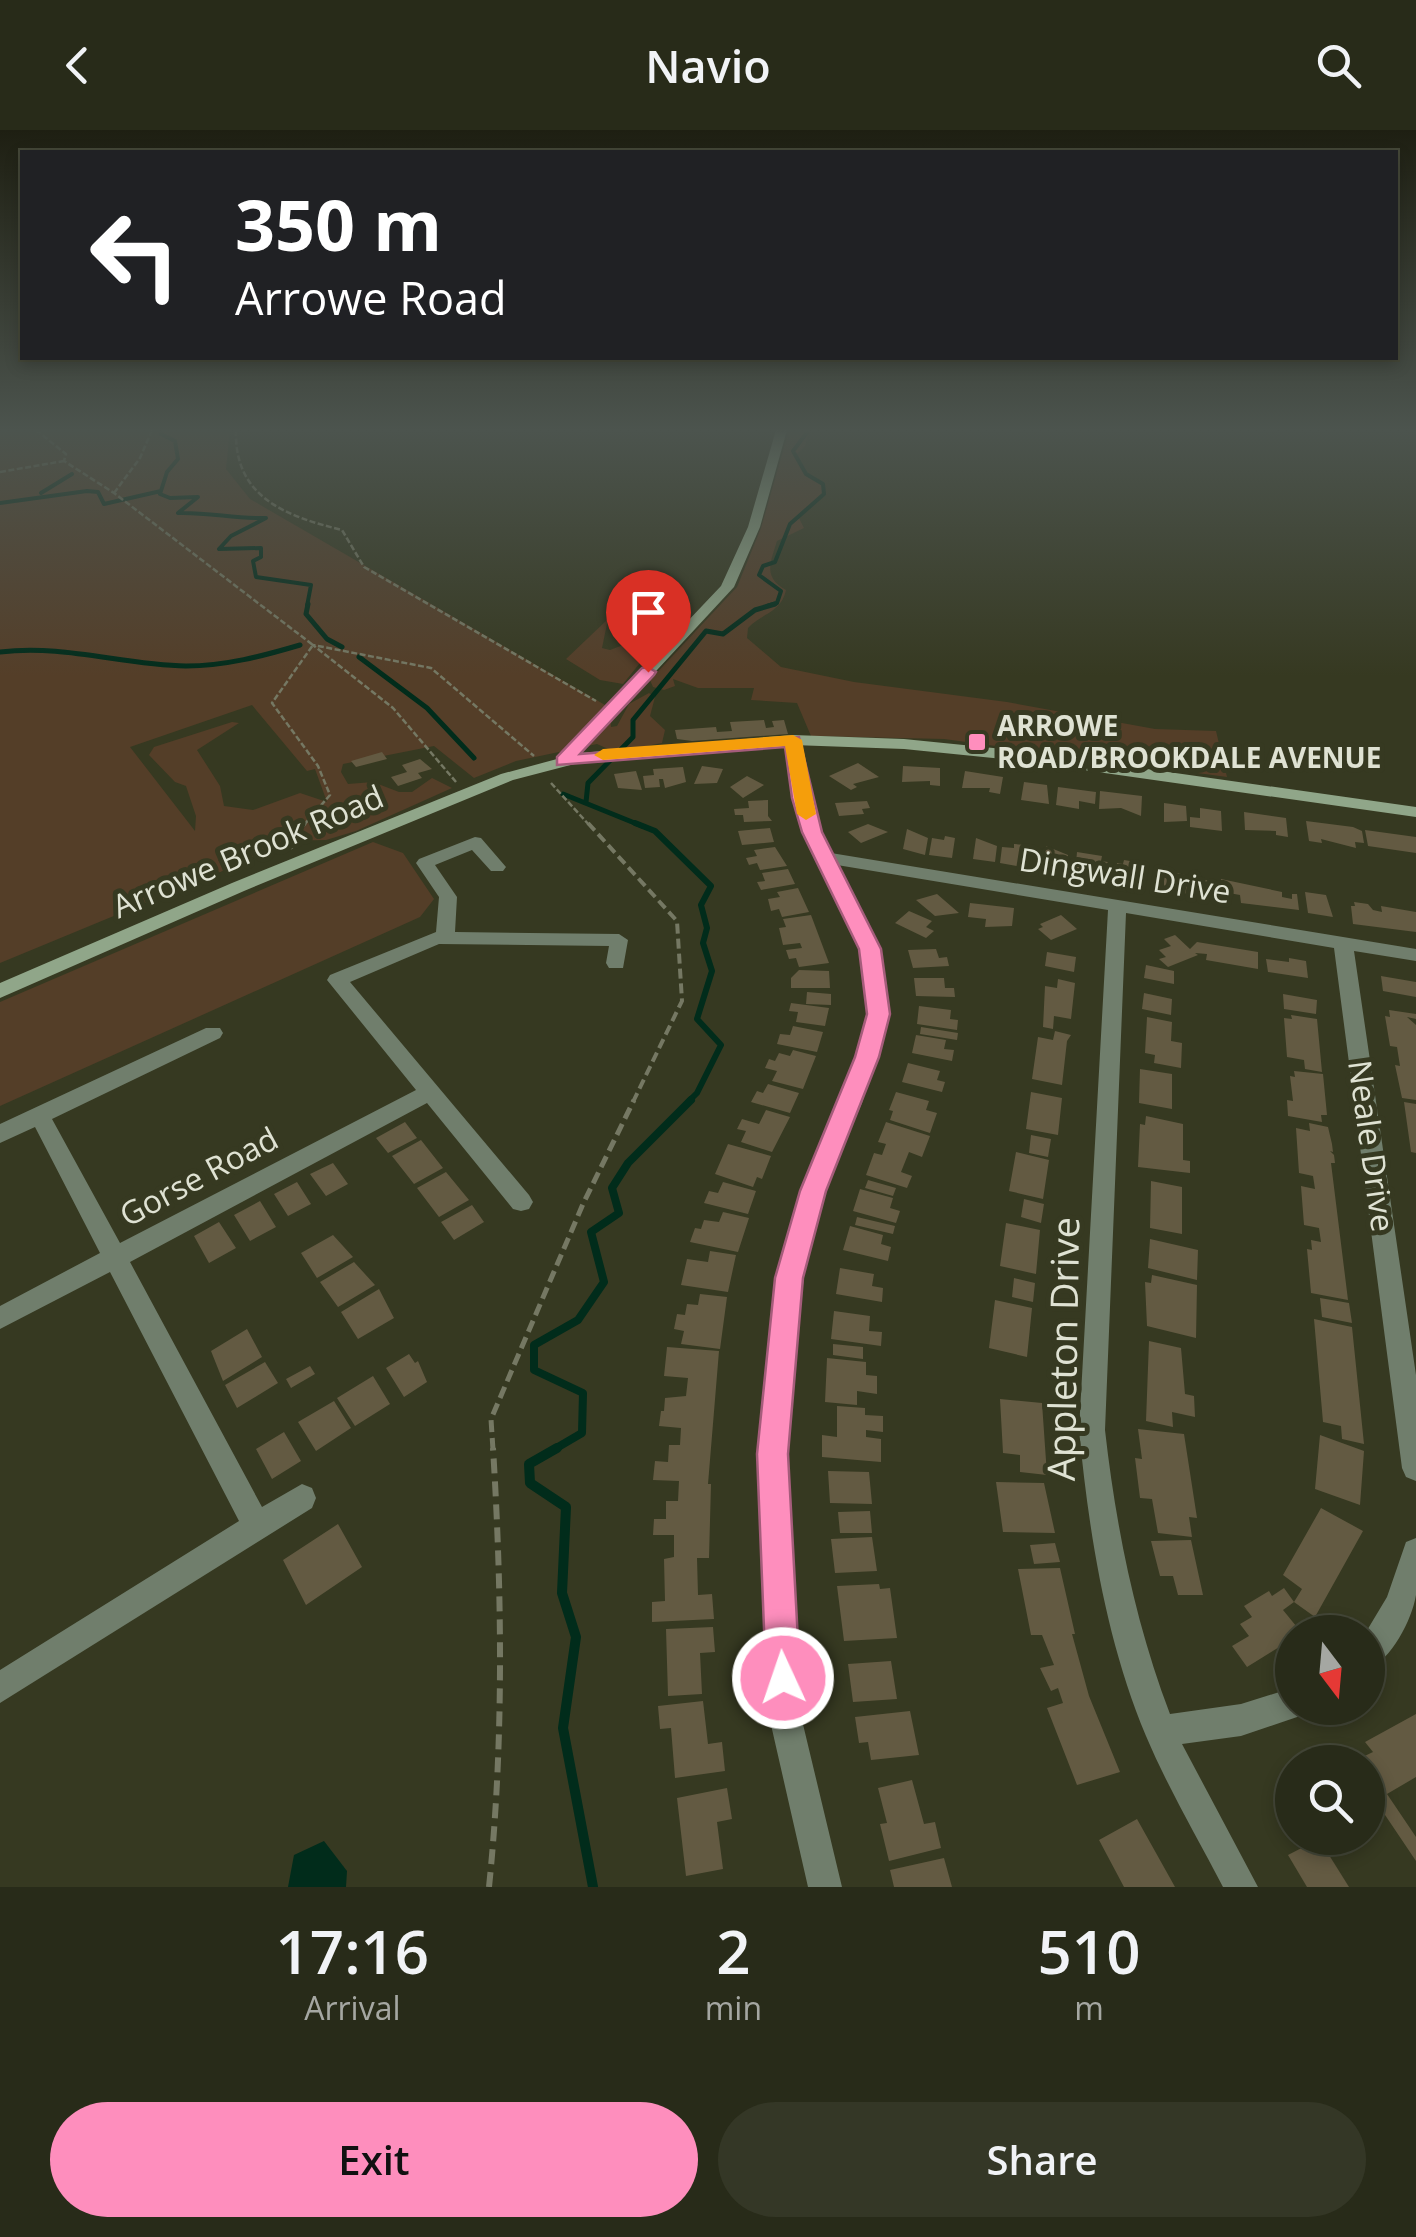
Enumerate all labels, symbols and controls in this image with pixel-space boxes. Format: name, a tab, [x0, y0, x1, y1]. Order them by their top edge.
text: Navio	[645, 35, 771, 96]
icon: back	[50, 38, 105, 93]
icon: search	[1311, 38, 1366, 93]
text: 350 m	[235, 176, 442, 272]
icon: left	[70, 190, 200, 320]
text: Arrowe Road	[235, 267, 507, 328]
pin	[606, 570, 691, 673]
icon: arrive	[621, 585, 676, 640]
place label: ARROWE ROAD/BROOKDALE AVENUE	[997, 706, 1381, 776]
marker: ARROWE ROAD/BROOKDALE AVENUE	[966, 731, 988, 753]
street label: Arrowe Brook Road	[105, 774, 389, 927]
street label: Dingwall Drive	[1016, 837, 1234, 912]
street label: Neale Drive	[1339, 1057, 1406, 1234]
street label: Gorse Road	[112, 1116, 285, 1235]
street label: Appleton Drive	[1034, 1217, 1090, 1481]
north arrow	[1275, 1615, 1385, 1725]
map controls	[1275, 1615, 1385, 1855]
position arrow	[731, 1626, 835, 1730]
button: search	[1275, 1745, 1385, 1855]
text: 17:16	[276, 1910, 429, 1992]
text: 2	[716, 1910, 751, 1992]
text: 510	[1038, 1910, 1140, 1992]
text: Arrival	[304, 1986, 401, 2029]
text: min	[705, 1986, 762, 2029]
text: m	[1074, 1986, 1104, 2029]
button: Exit	[50, 2102, 698, 2217]
button: Share	[718, 2102, 1366, 2217]

